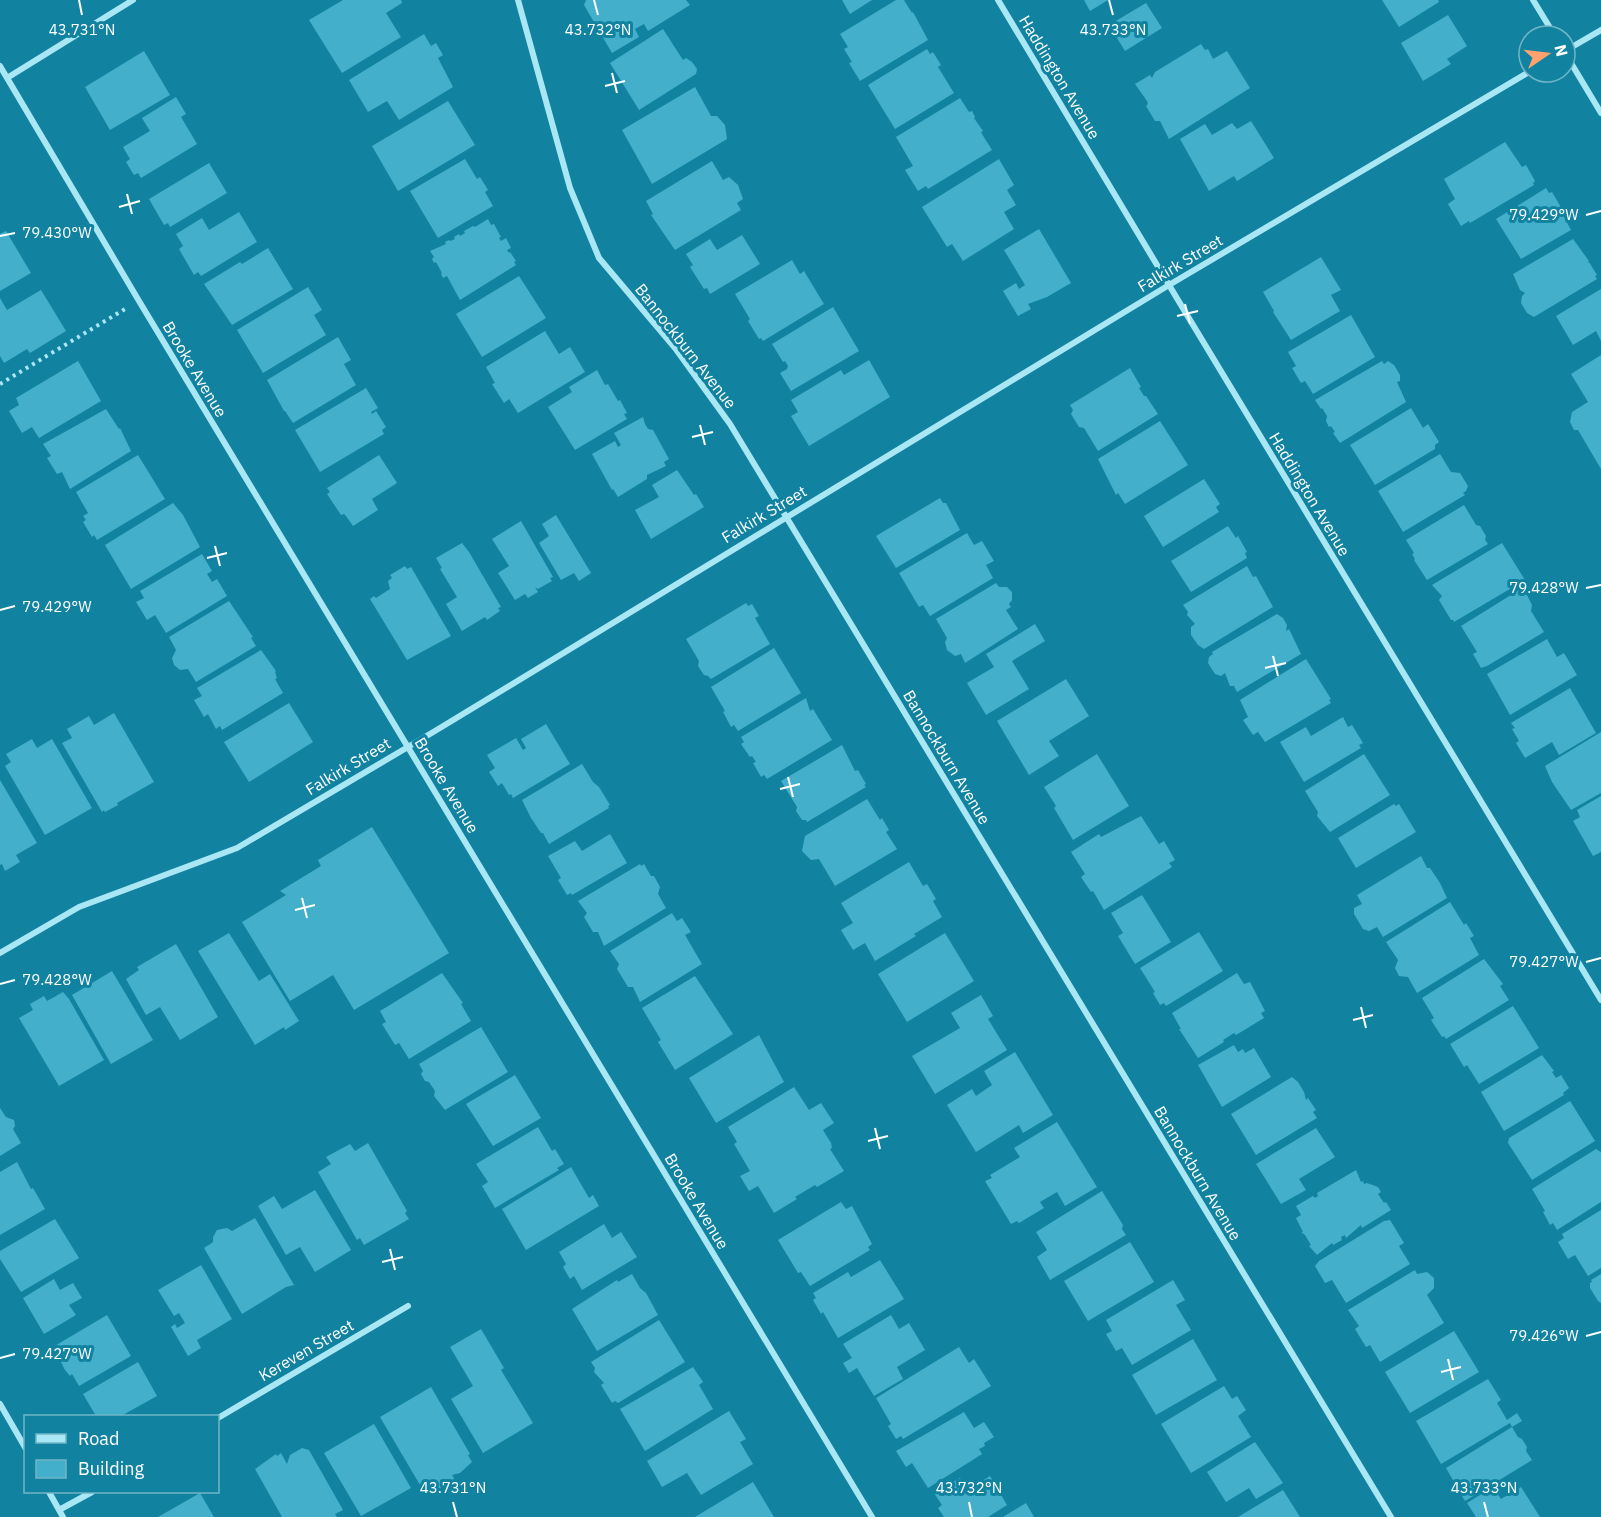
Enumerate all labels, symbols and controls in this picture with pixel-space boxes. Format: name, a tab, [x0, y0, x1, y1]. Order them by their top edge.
street label: Haddington Avenue	[1015, 12, 1105, 143]
text: 43.731°N	[49, 20, 115, 39]
text: 43.732°N	[565, 20, 631, 39]
text: 43.733°N	[1080, 20, 1146, 39]
north arrow	[1517, 24, 1577, 84]
text: N	[1550, 42, 1573, 58]
text: 79.429°W	[1509, 205, 1579, 224]
text: 79.430°W	[22, 223, 92, 242]
street label: Falkirk Street	[1134, 230, 1226, 296]
street label: Bannockburn Avenue	[631, 280, 741, 413]
street label: Brooke Avenue	[159, 317, 232, 421]
street label: Haddington Avenue	[1265, 429, 1355, 560]
street label: Falkirk Street	[718, 481, 810, 547]
text: 79.428°W	[1509, 578, 1579, 597]
text: 79.429°W	[22, 597, 92, 616]
street label: Bannockburn Avenue	[899, 686, 995, 828]
street label: Falkirk Street	[302, 733, 394, 799]
street label: Brooke Avenue	[411, 733, 484, 837]
text: 79.427°W	[1509, 952, 1579, 971]
text: 79.428°W	[22, 970, 92, 989]
street label: Bannockburn Avenue	[1150, 1102, 1246, 1244]
street label: Brooke Avenue	[661, 1149, 734, 1253]
street label: Kereven Street	[255, 1315, 357, 1385]
text: 79.426°W	[1509, 1326, 1579, 1345]
text: 79.427°W	[22, 1344, 92, 1363]
legend	[24, 1415, 219, 1493]
text: Road	[78, 1427, 119, 1450]
text: Building	[78, 1457, 145, 1480]
text: 43.731°N	[420, 1478, 486, 1497]
text: 43.732°N	[936, 1478, 1002, 1497]
text: 43.733°N	[1451, 1478, 1517, 1497]

